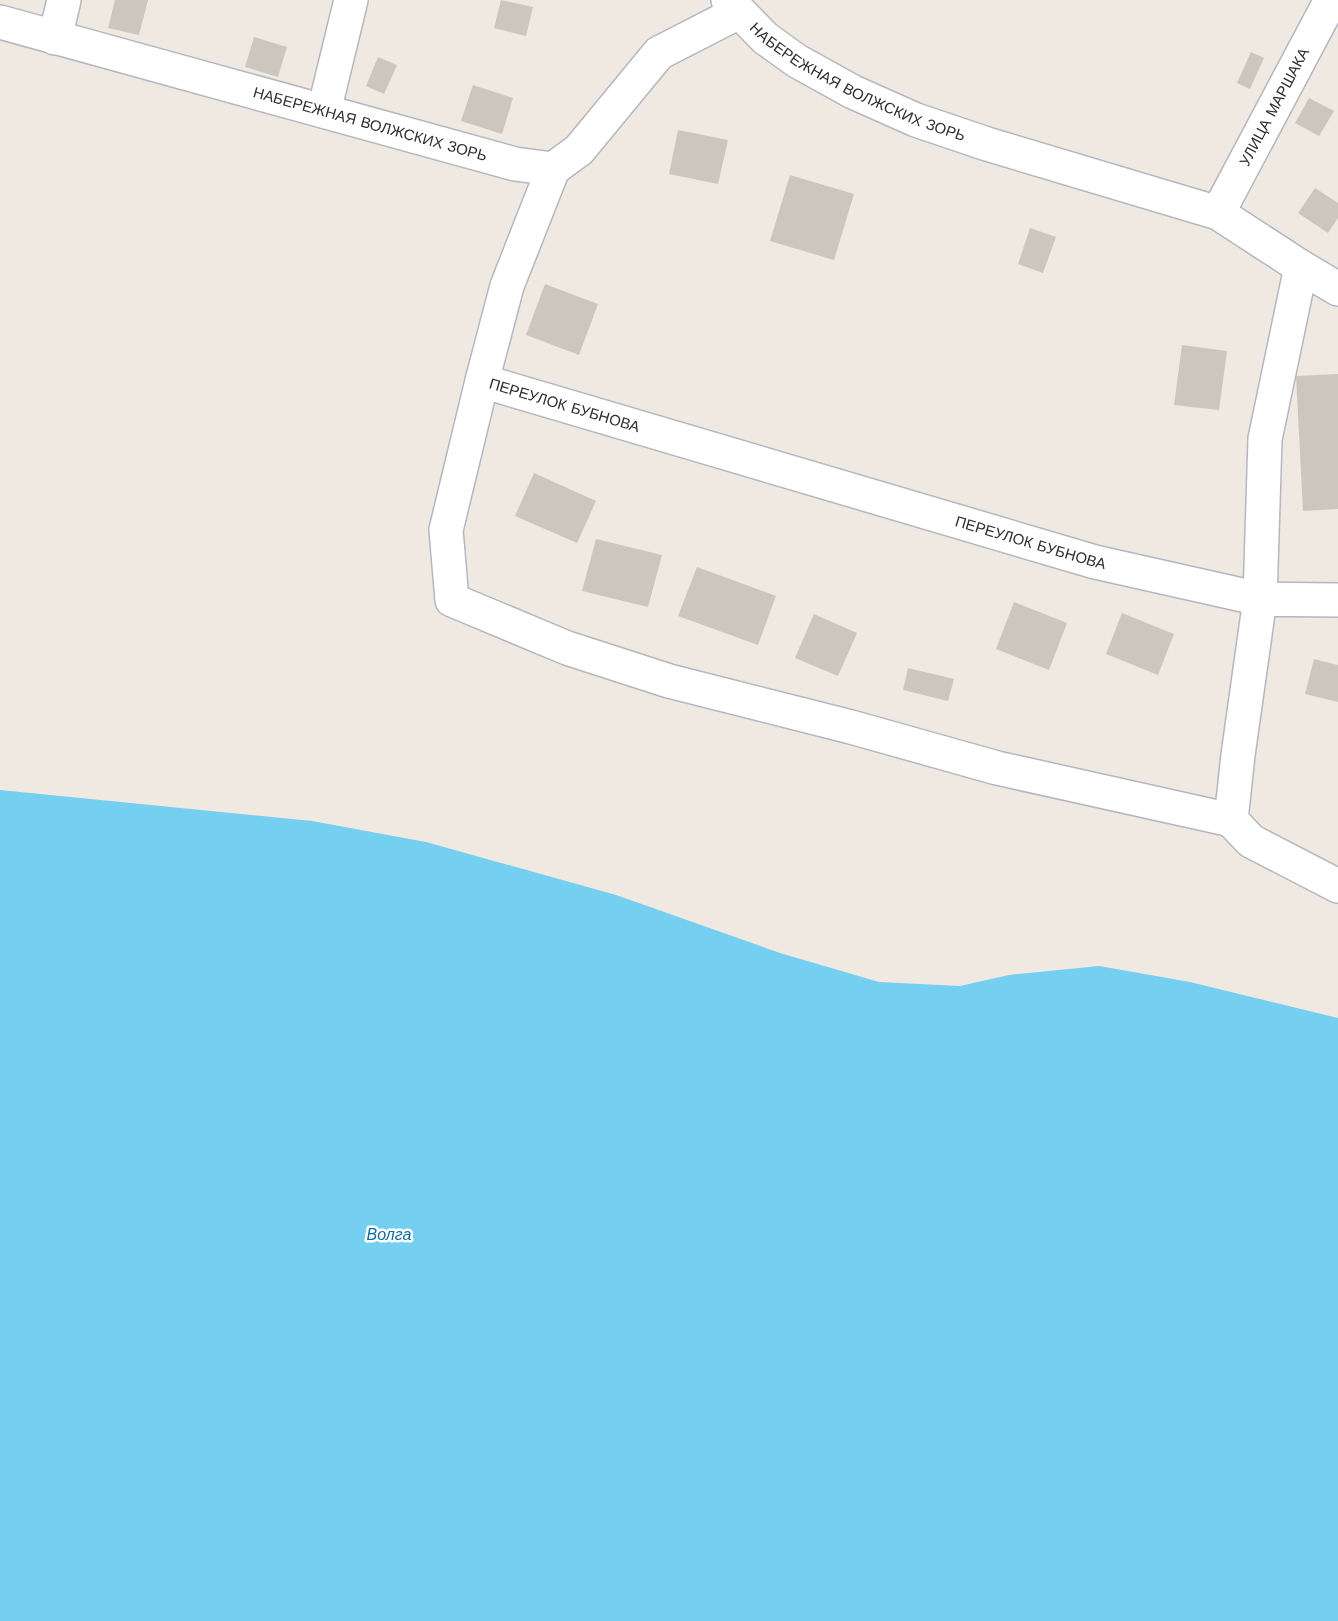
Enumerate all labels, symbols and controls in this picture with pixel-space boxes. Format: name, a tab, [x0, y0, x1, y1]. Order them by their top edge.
street label: НАБЕРЕЖНАЯ ВОЛЖСКИХ ЗОРЬ	[746, 19, 968, 145]
street label: УЛИЦА МАРШАКА	[1236, 45, 1313, 169]
street label: НАБЕРЕЖНАЯ ВОЛЖСКИХ ЗОРЬ	[251, 83, 489, 165]
street label: ПЕРЕУЛОК БУБНОВА	[487, 375, 642, 436]
street label: ПЕРЕУЛОК БУБНОВА	[953, 512, 1108, 573]
water label: Волга	[367, 1225, 412, 1244]

